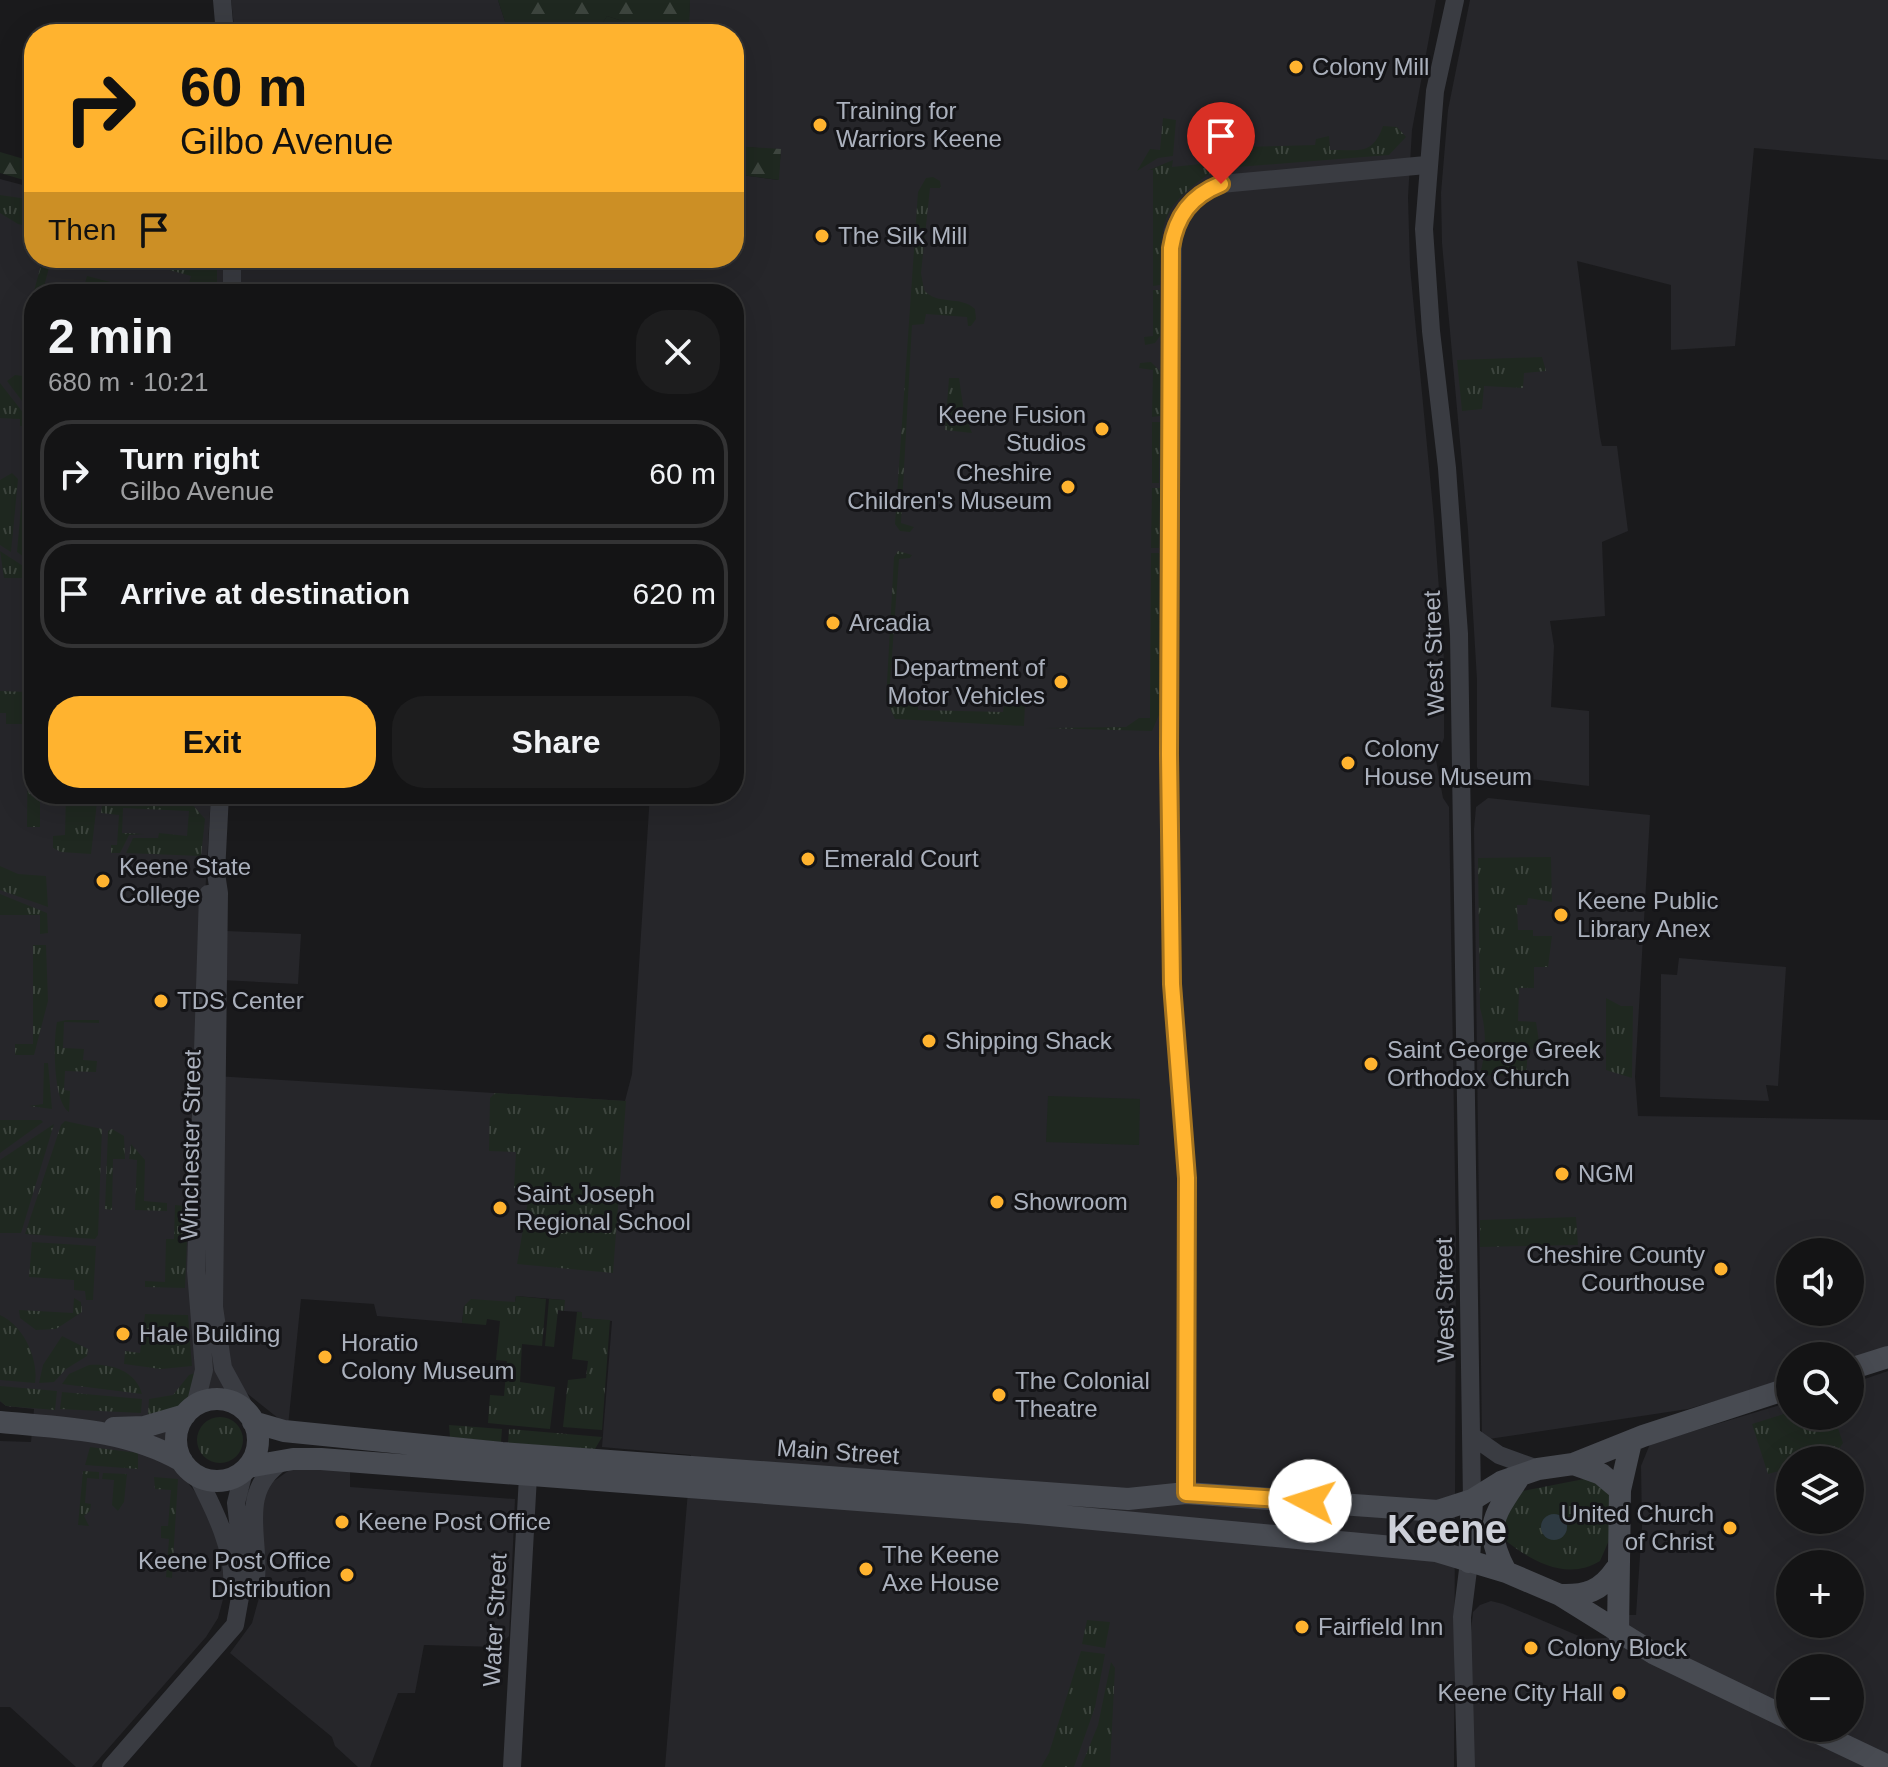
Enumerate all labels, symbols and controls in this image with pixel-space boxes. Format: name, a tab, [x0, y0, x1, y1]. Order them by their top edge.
place label: Colony Mill	[1312, 53, 1429, 80]
text: 60 m	[180, 55, 308, 118]
icon: right	[48, 56, 152, 160]
marker: Colony Mill	[1287, 58, 1305, 76]
place label: Training for Warriors Keene	[836, 97, 1002, 152]
pin	[1187, 102, 1255, 184]
icon: arrive	[1199, 114, 1243, 158]
marker: Training for Warriors Keene	[811, 116, 829, 134]
text: Gilbo Avenue	[180, 121, 394, 162]
icon: arrive	[132, 208, 176, 252]
text: Then	[48, 213, 116, 246]
place label: The Silk Mill	[838, 222, 967, 249]
marker: The Silk Mill	[813, 227, 831, 245]
text: 2 min	[48, 310, 173, 363]
button: close	[636, 310, 720, 394]
text: 680 m · 10:21	[48, 367, 208, 397]
place label: Keene Fusion Studios	[938, 401, 1086, 456]
marker: Keene Fusion Studios	[1093, 420, 1111, 438]
text: Turn right	[120, 442, 259, 475]
icon: right	[52, 452, 96, 496]
text: 60 m	[649, 457, 716, 490]
place label: Cheshire Children's Museum	[847, 459, 1052, 514]
text: Gilbo Avenue	[120, 476, 274, 506]
marker: Cheshire Children's Museum	[1059, 478, 1077, 496]
icon: arrive	[52, 572, 96, 616]
text: Arrive at destination	[120, 577, 410, 610]
text: 620 m	[633, 577, 716, 610]
street label: West Street	[1418, 590, 1449, 716]
place label: Arcadia	[849, 609, 931, 636]
marker: Arcadia	[824, 614, 842, 632]
place label: Department of Motor Vehicles	[888, 654, 1045, 709]
marker: Department of Motor Vehicles	[1052, 673, 1070, 691]
button: Exit	[48, 696, 376, 788]
button: Share	[392, 696, 720, 788]
place label: Colony House Museum	[1364, 735, 1532, 790]
marker: Colony House Museum	[1339, 754, 1357, 772]
place label: Emerald Court	[824, 845, 979, 872]
marker: Emerald Court	[799, 850, 817, 868]
place label: Keene State College	[119, 853, 251, 908]
marker: Keene State College	[94, 872, 112, 890]
place label: Keene Public Library Anex	[1577, 887, 1718, 942]
marker: Keene Public Library Anex	[1552, 906, 1570, 924]
place label: TDS Center	[177, 987, 304, 1014]
marker: TDS Center	[152, 992, 170, 1010]
place label: Shipping Shack	[945, 1027, 1113, 1054]
marker: Shipping Shack	[920, 1032, 938, 1050]
place label: Saint George Greek Orthodox Church	[1387, 1036, 1601, 1091]
street label: Winchester Street	[175, 1049, 206, 1241]
marker: Saint George Greek Orthodox Church	[1362, 1055, 1380, 1073]
place label: NGM	[1578, 1160, 1634, 1187]
marker: NGM	[1553, 1165, 1571, 1183]
place label: Saint Joseph Regional School	[516, 1180, 691, 1235]
place label: Showroom	[1013, 1188, 1128, 1215]
marker: Showroom	[988, 1193, 1006, 1211]
marker: Saint Joseph Regional School	[491, 1199, 509, 1217]
street label: West Street	[1430, 1237, 1459, 1363]
map controls	[1776, 1238, 1864, 1742]
button: sound	[1776, 1238, 1864, 1326]
place label: Cheshire County Courthouse	[1526, 1241, 1705, 1296]
marker: Cheshire County Courthouse	[1712, 1260, 1730, 1278]
place label: Hale Building	[139, 1320, 280, 1347]
marker: Hale Building	[114, 1325, 132, 1343]
place label: Horatio Colony Museum	[341, 1329, 514, 1384]
button: search	[1776, 1342, 1864, 1430]
marker: Horatio Colony Museum	[316, 1348, 334, 1366]
place label: The Colonial Theatre	[1015, 1367, 1150, 1422]
marker: The Colonial Theatre	[990, 1386, 1008, 1404]
street label: Main Street	[776, 1434, 901, 1469]
button: layers	[1776, 1446, 1864, 1534]
position arrow	[1268, 1459, 1352, 1543]
place label: United Church of Christ	[1561, 1500, 1714, 1555]
district label: Keene	[1387, 1507, 1507, 1551]
place label: Keene Post Office	[358, 1508, 551, 1535]
marker: Keene Post Office	[333, 1513, 351, 1531]
marker: United Church of Christ	[1721, 1519, 1739, 1537]
place label: The Keene Axe House	[882, 1541, 999, 1596]
place label: Keene Post Office Distribution	[138, 1547, 331, 1602]
button: +	[1776, 1550, 1864, 1638]
street label: Water Street	[478, 1552, 512, 1688]
marker: The Keene Axe House	[857, 1560, 875, 1578]
marker: Keene Post Office Distribution	[338, 1566, 356, 1584]
place label: Fairfield Inn	[1318, 1613, 1443, 1640]
marker: Fairfield Inn	[1293, 1618, 1311, 1636]
place label: Colony Block	[1547, 1634, 1688, 1661]
marker: Colony Block	[1522, 1639, 1540, 1657]
button: −	[1776, 1654, 1864, 1742]
place label: Keene City Hall	[1438, 1679, 1603, 1706]
marker: Keene City Hall	[1610, 1684, 1628, 1702]

